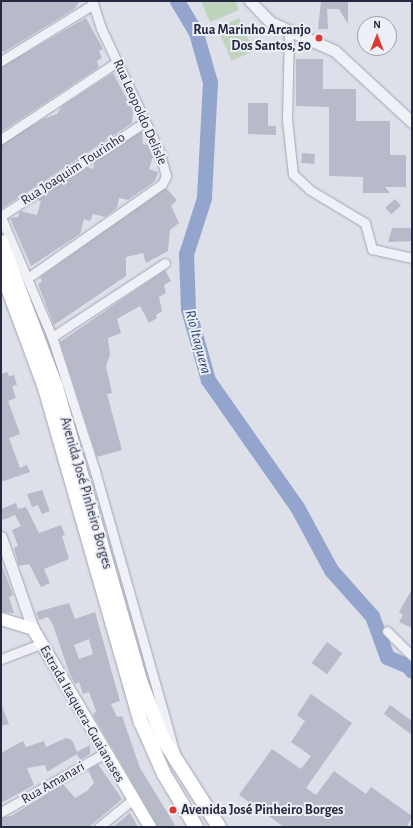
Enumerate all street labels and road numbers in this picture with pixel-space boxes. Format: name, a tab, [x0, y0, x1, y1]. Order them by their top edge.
street label: Rua Leopoldo Delisle	[109, 57, 171, 167]
street label: Rua Joaquim Tourinho	[18, 129, 128, 209]
street label: Avenida José Pinheiro Borges	[56, 415, 116, 571]
street label: Estrada Itaquera-Guaianases	[36, 642, 128, 786]
street label: Rua Amanari	[18, 758, 88, 808]

